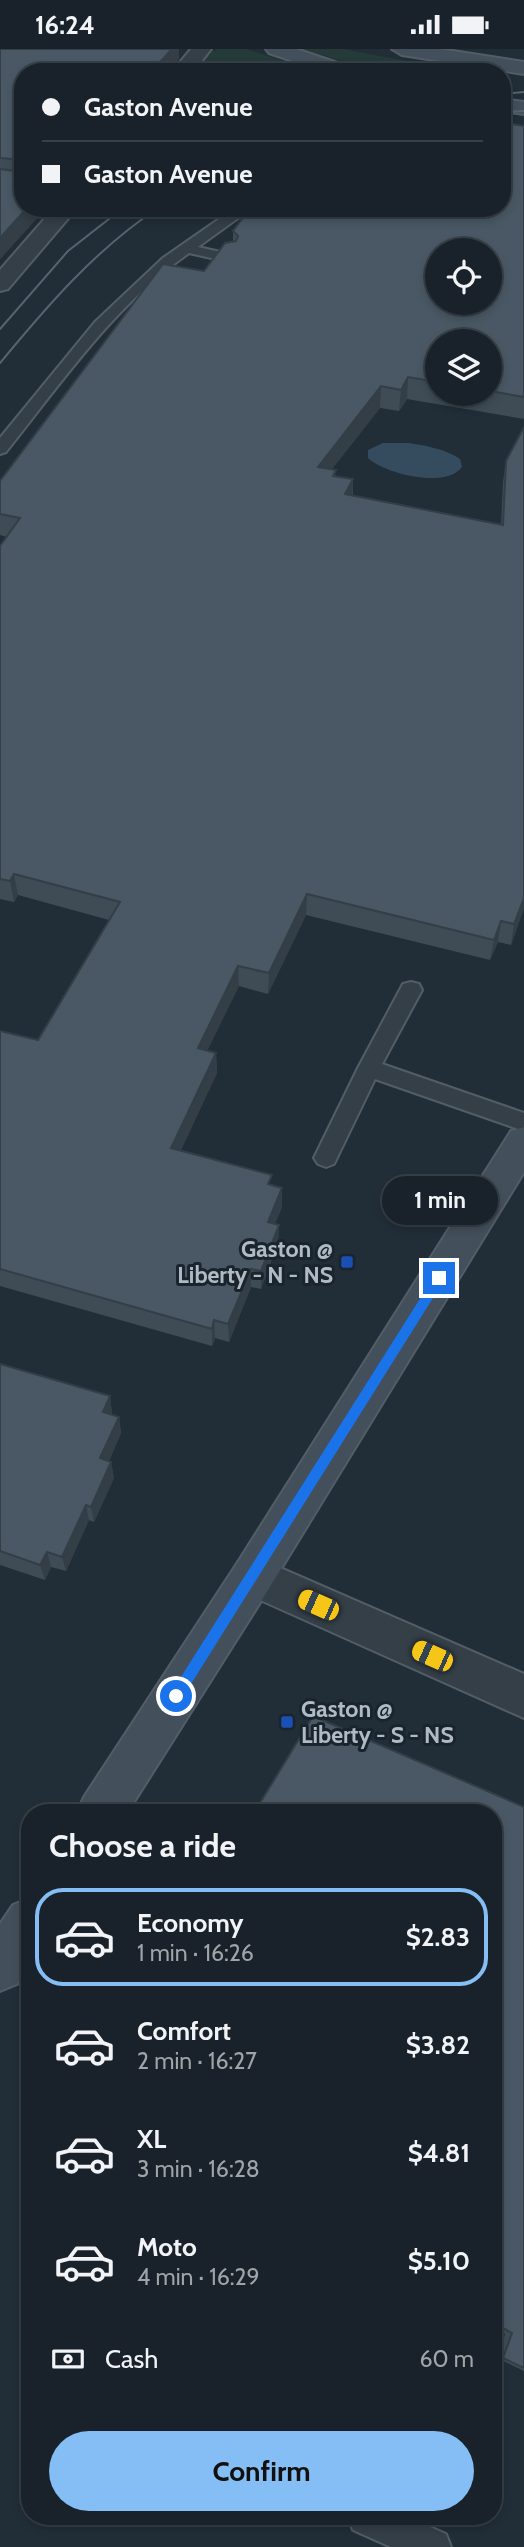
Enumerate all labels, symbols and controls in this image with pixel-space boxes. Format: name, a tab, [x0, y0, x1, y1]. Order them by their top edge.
text: 16:24	[35, 9, 95, 41]
text: Gaston Avenue	[84, 91, 253, 123]
text: Gaston Avenue	[84, 158, 253, 190]
map controls	[425, 238, 502, 406]
button: locate	[425, 238, 502, 315]
button: layers	[425, 329, 502, 406]
callout: 1 min	[381, 1177, 497, 1225]
text: 1 min	[414, 1186, 466, 1214]
place label: Gaston @ Liberty - N - NS	[177, 1235, 333, 1289]
marker: Gaston @ Liberty - N - NS	[339, 1254, 355, 1270]
route end	[423, 1262, 455, 1294]
car	[295, 1587, 342, 1623]
car	[409, 1638, 456, 1674]
route start	[160, 1680, 192, 1712]
place label: Gaston @ Liberty - S - NS	[301, 1695, 454, 1749]
marker: Gaston @ Liberty - S - NS	[279, 1714, 295, 1730]
text: Choose a ride	[49, 1826, 236, 1865]
icon: car	[53, 1906, 116, 1969]
text: Economy	[137, 1907, 243, 1939]
text: $2.83	[406, 1921, 470, 1953]
text: 1 min · 16:26	[137, 1939, 254, 1967]
icon: car	[53, 2014, 116, 2077]
text: Comfort	[137, 2015, 231, 2047]
text: $3.82	[406, 2029, 470, 2061]
text: 2 min · 16:27	[137, 2047, 257, 2075]
icon: car	[53, 2122, 116, 2185]
text: XL	[137, 2123, 166, 2155]
text: $4.81	[408, 2137, 470, 2169]
text: 3 min · 16:28	[137, 2155, 260, 2183]
icon: car	[53, 2230, 116, 2293]
text: Moto	[137, 2231, 197, 2263]
text: $5.10	[408, 2245, 470, 2277]
text: 4 min · 16:29	[137, 2263, 260, 2291]
icon: cash	[49, 2340, 87, 2378]
text: Cash	[105, 2343, 158, 2375]
text: 60 m	[420, 2345, 474, 2373]
button: Confirm	[49, 2431, 474, 2511]

